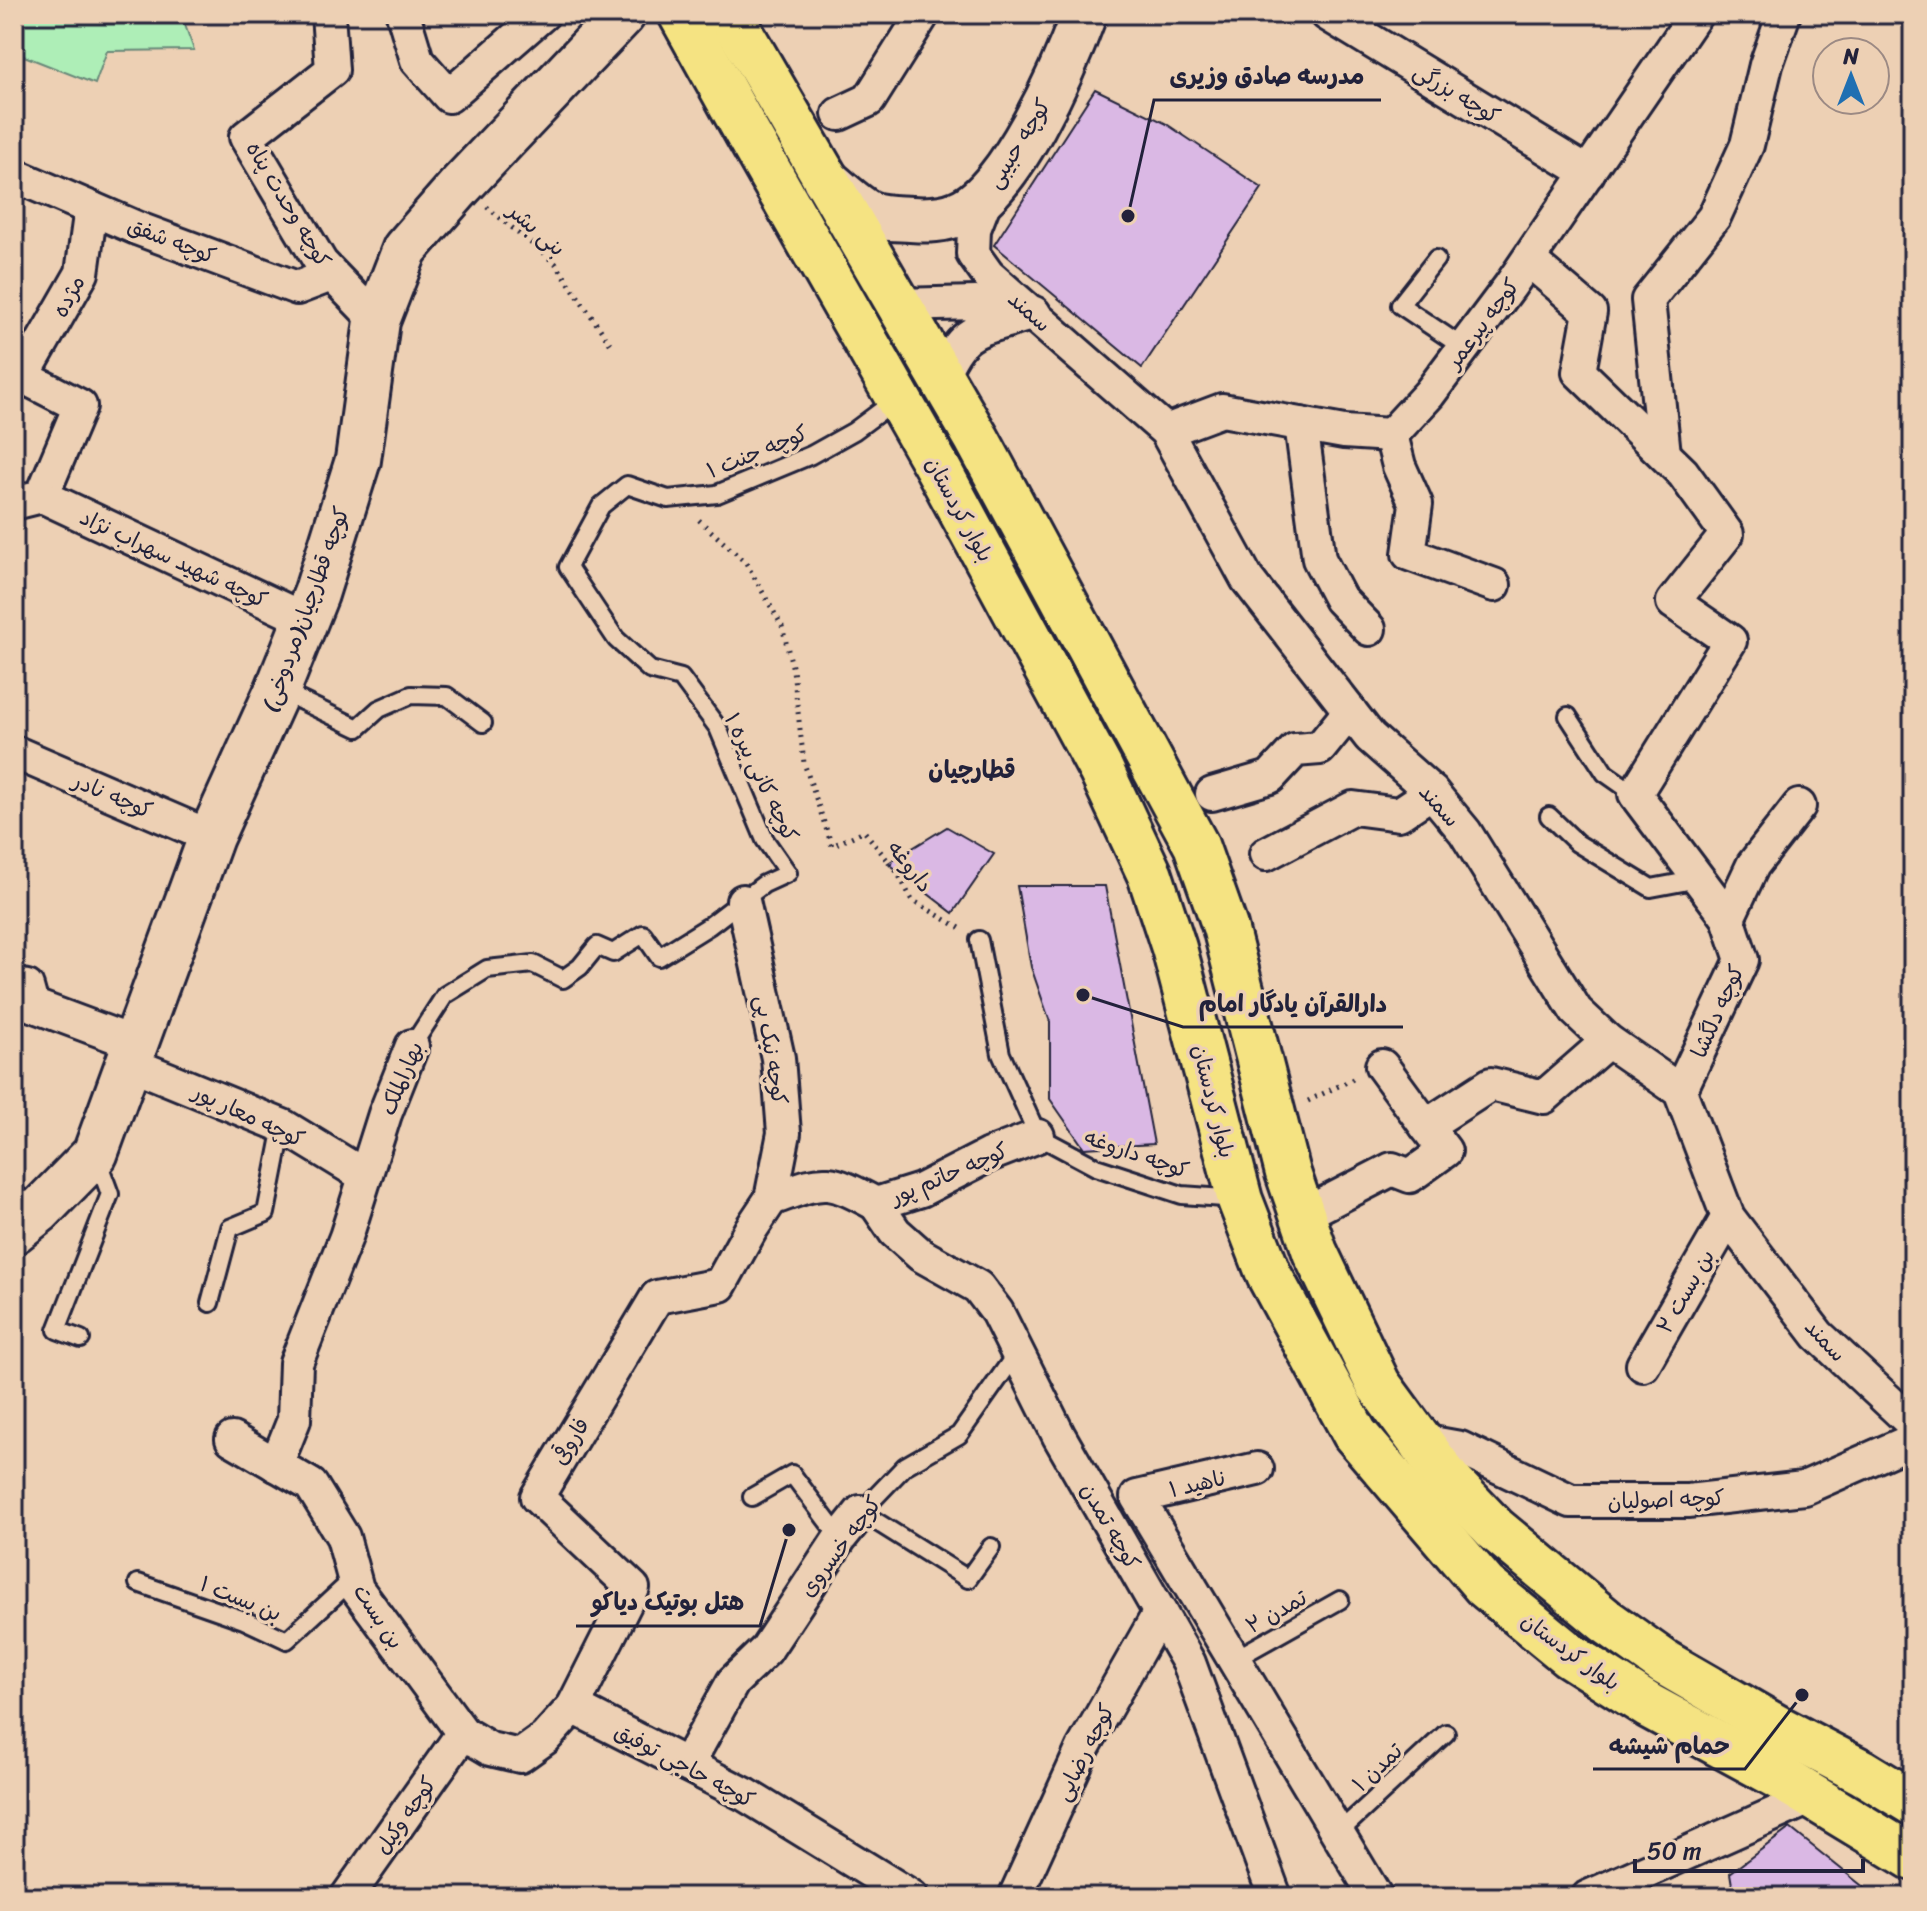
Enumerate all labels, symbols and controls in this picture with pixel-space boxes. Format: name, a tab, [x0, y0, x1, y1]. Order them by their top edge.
north arrow	[1811, 36, 1891, 116]
text: N	[1842, 37, 1859, 76]
callout: مدرسه صادق وزیری	[1154, 52, 1381, 100]
street label: کوچه بزرگی	[1405, 52, 1508, 135]
text: مدرسه صادق وزیری	[1170, 55, 1364, 97]
street label: کوچه حبیبی	[975, 90, 1062, 196]
street label: کوچه وحدت پناه	[235, 133, 342, 275]
street label: بنی بشر	[497, 191, 575, 266]
street label: کوچه شفق	[122, 206, 222, 275]
street label: مژده	[41, 268, 96, 325]
street label: کوچه پیرعمر	[1434, 269, 1530, 379]
street label: سمند	[999, 281, 1061, 342]
street label: کوچه جنت ۱	[700, 413, 814, 490]
street label: بلوار کردستان	[914, 449, 1005, 569]
street label: کوچه شهید سهراب نژاد	[73, 498, 274, 619]
street label: کوچه قطارچیان(مردوخی)	[250, 501, 361, 717]
street label: کوچه کانی پیره ۱	[713, 706, 810, 849]
district label: قطارچیان	[928, 749, 1016, 791]
street label: کوچه نادر	[65, 760, 159, 830]
street label: سمند	[1409, 774, 1470, 836]
street label: داروغه	[877, 831, 944, 901]
street label: کوچه دلگشا	[1679, 958, 1755, 1064]
callout: دارالقرآن یادگار امام	[1183, 979, 1403, 1027]
text: دارالقرآن یادگار امام	[1199, 983, 1387, 1025]
street label: کوچه نیک پی	[744, 993, 799, 1108]
street label: بهارالملک	[368, 1035, 435, 1121]
street label: بلوار کردستان	[1181, 1040, 1246, 1162]
street label: کوچه معار پور	[184, 1072, 311, 1158]
street label: کوچه داروغه	[1079, 1117, 1195, 1190]
street label: کوچه حاتم پور	[882, 1131, 1014, 1217]
street label: بن بست ۲	[1645, 1241, 1725, 1341]
street label: سمند	[1795, 1309, 1856, 1371]
street label: فاروقی	[541, 1409, 600, 1473]
street label: ناهید ۱	[1165, 1458, 1229, 1509]
street label: کوچه تمدن	[1070, 1475, 1151, 1578]
street label: کوچه اصولیان	[1607, 1478, 1725, 1521]
street label: کوچه خسروی	[789, 1487, 892, 1606]
street label: بن بست ۱	[194, 1564, 288, 1633]
street label: بن بست	[343, 1575, 415, 1657]
callout: هتل بوتیک دیاکو	[576, 1578, 760, 1626]
street label: تمدن ۲	[1238, 1578, 1315, 1644]
text: هتل بوتیک دیاکو	[590, 1581, 744, 1623]
street label: بلوار کردستان	[1512, 1602, 1629, 1701]
street label: کوچه رضایی	[1043, 1696, 1126, 1808]
street label: کوچه حاجی توفیق	[607, 1712, 762, 1819]
callout: حمام شیشه	[1593, 1721, 1745, 1769]
text: حمام شیشه	[1609, 1725, 1730, 1767]
street label: تمدن ۱	[1342, 1733, 1413, 1802]
street label: کوچه وکیل	[364, 1768, 447, 1863]
scale bar	[1635, 1823, 1863, 1873]
text: 50 m	[1647, 1830, 1702, 1872]

